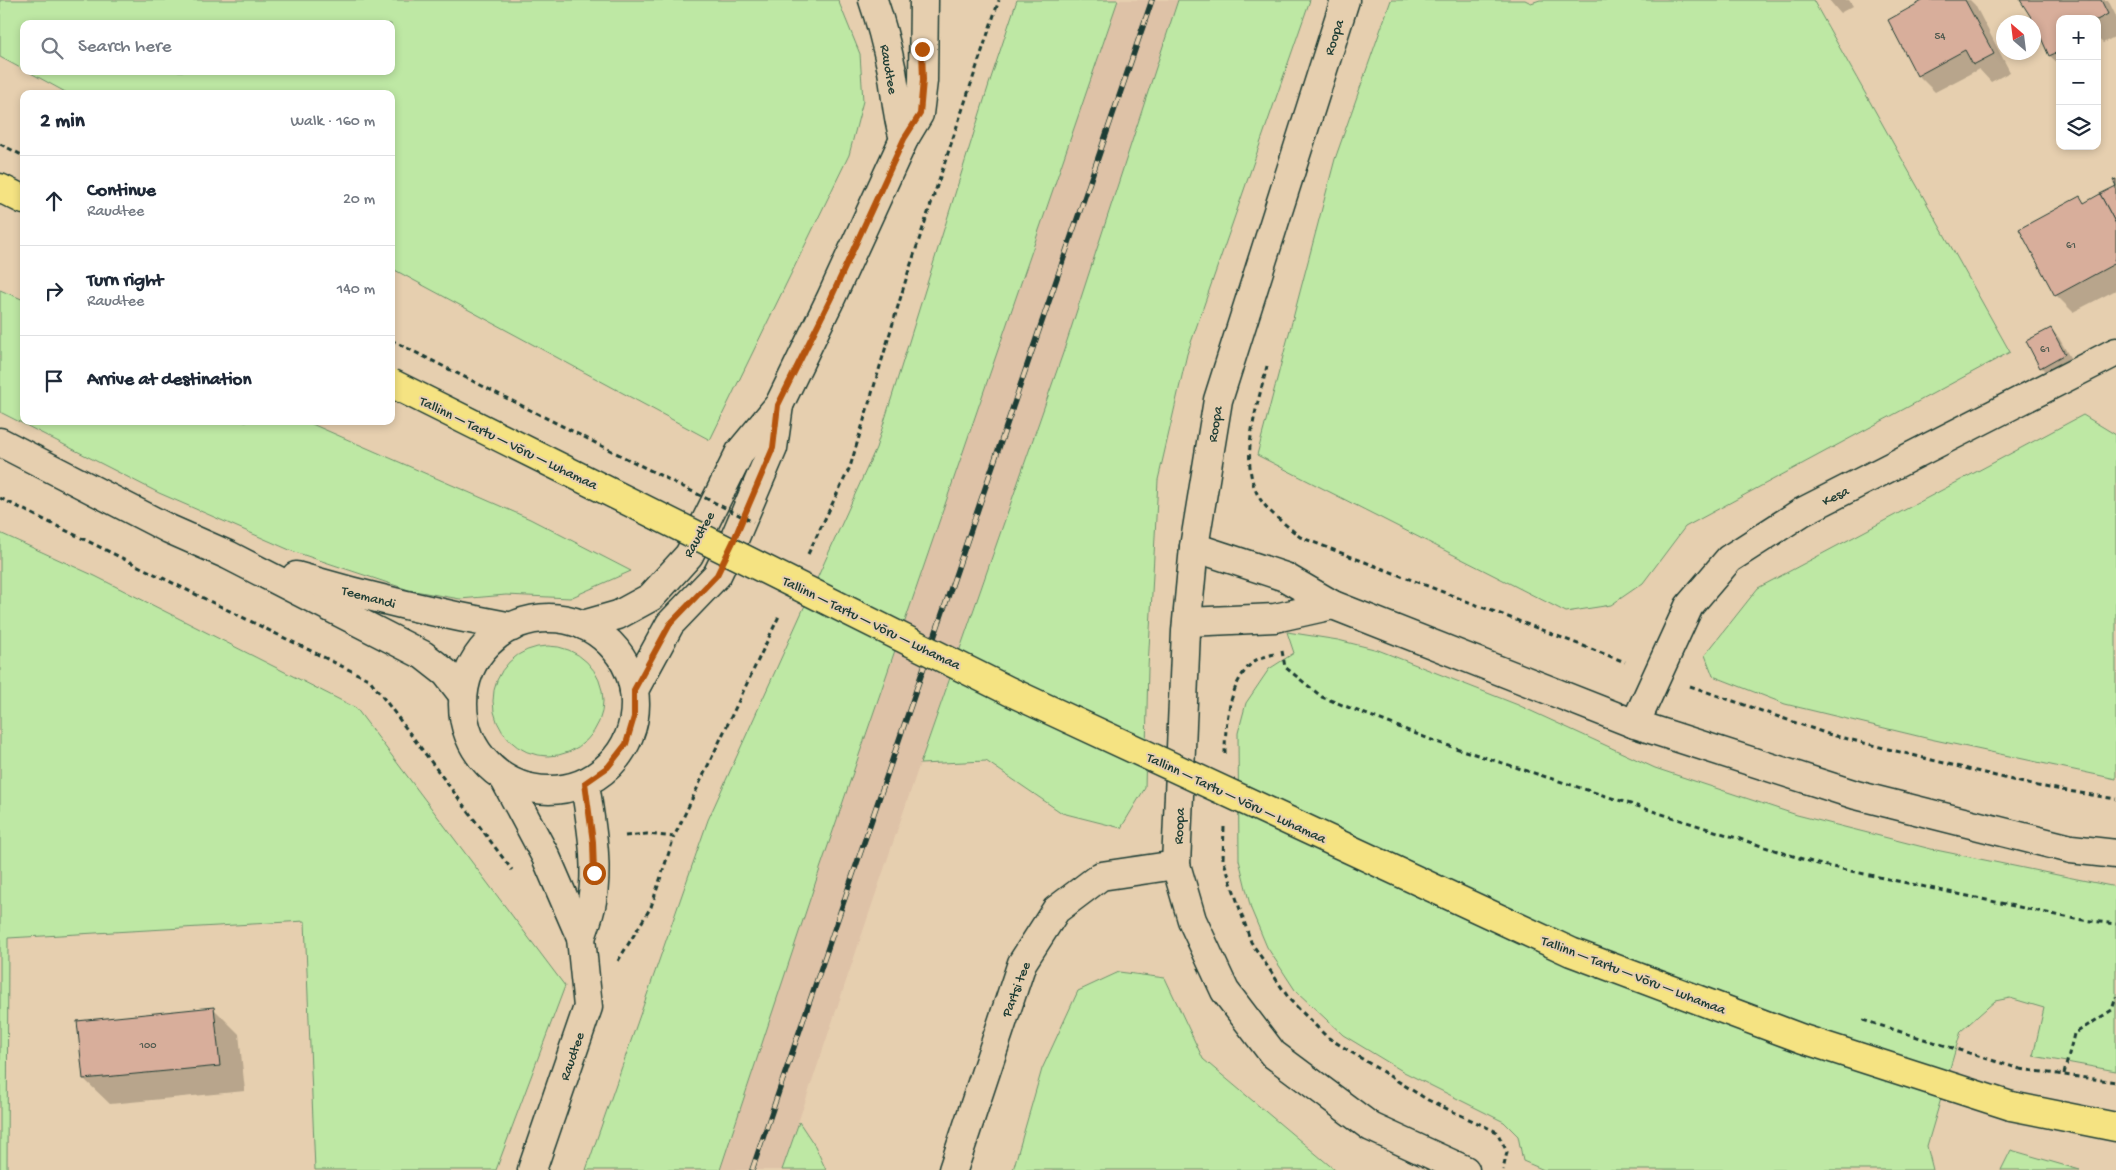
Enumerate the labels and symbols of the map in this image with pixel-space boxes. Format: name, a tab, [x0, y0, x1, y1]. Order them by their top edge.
north arrow	[1996, 15, 2041, 60]
street label: Roopa	[1322, 17, 1349, 58]
house number: 54	[1935, 31, 1946, 43]
route end	[911, 38, 934, 61]
street label: Raudtee	[875, 43, 900, 96]
house number: 61	[2066, 240, 2076, 252]
house number: 61	[2040, 344, 2050, 356]
street label: Tallinn — Tartu — Võru — Luhamaa	[415, 393, 601, 495]
street label: Roopa	[1205, 404, 1228, 444]
street label: Kesa	[1820, 483, 1853, 511]
street label: Raudtee	[681, 509, 720, 561]
street label: Tallinn — Tartu — Võru — Luhamaa	[778, 573, 964, 675]
street label: Teemandi	[338, 583, 397, 614]
street label: Tallinn — Tartu — Võru — Luhamaa	[1143, 750, 1330, 849]
street label: Roopa	[1171, 806, 1190, 845]
route start	[583, 862, 606, 885]
street label: Tallinn — Tartu — Võru — Luhamaa	[1538, 933, 1729, 1020]
street label: Partsi tee	[999, 959, 1036, 1021]
street label: Raudtee	[557, 1030, 590, 1083]
house number: 100	[139, 1040, 156, 1052]

